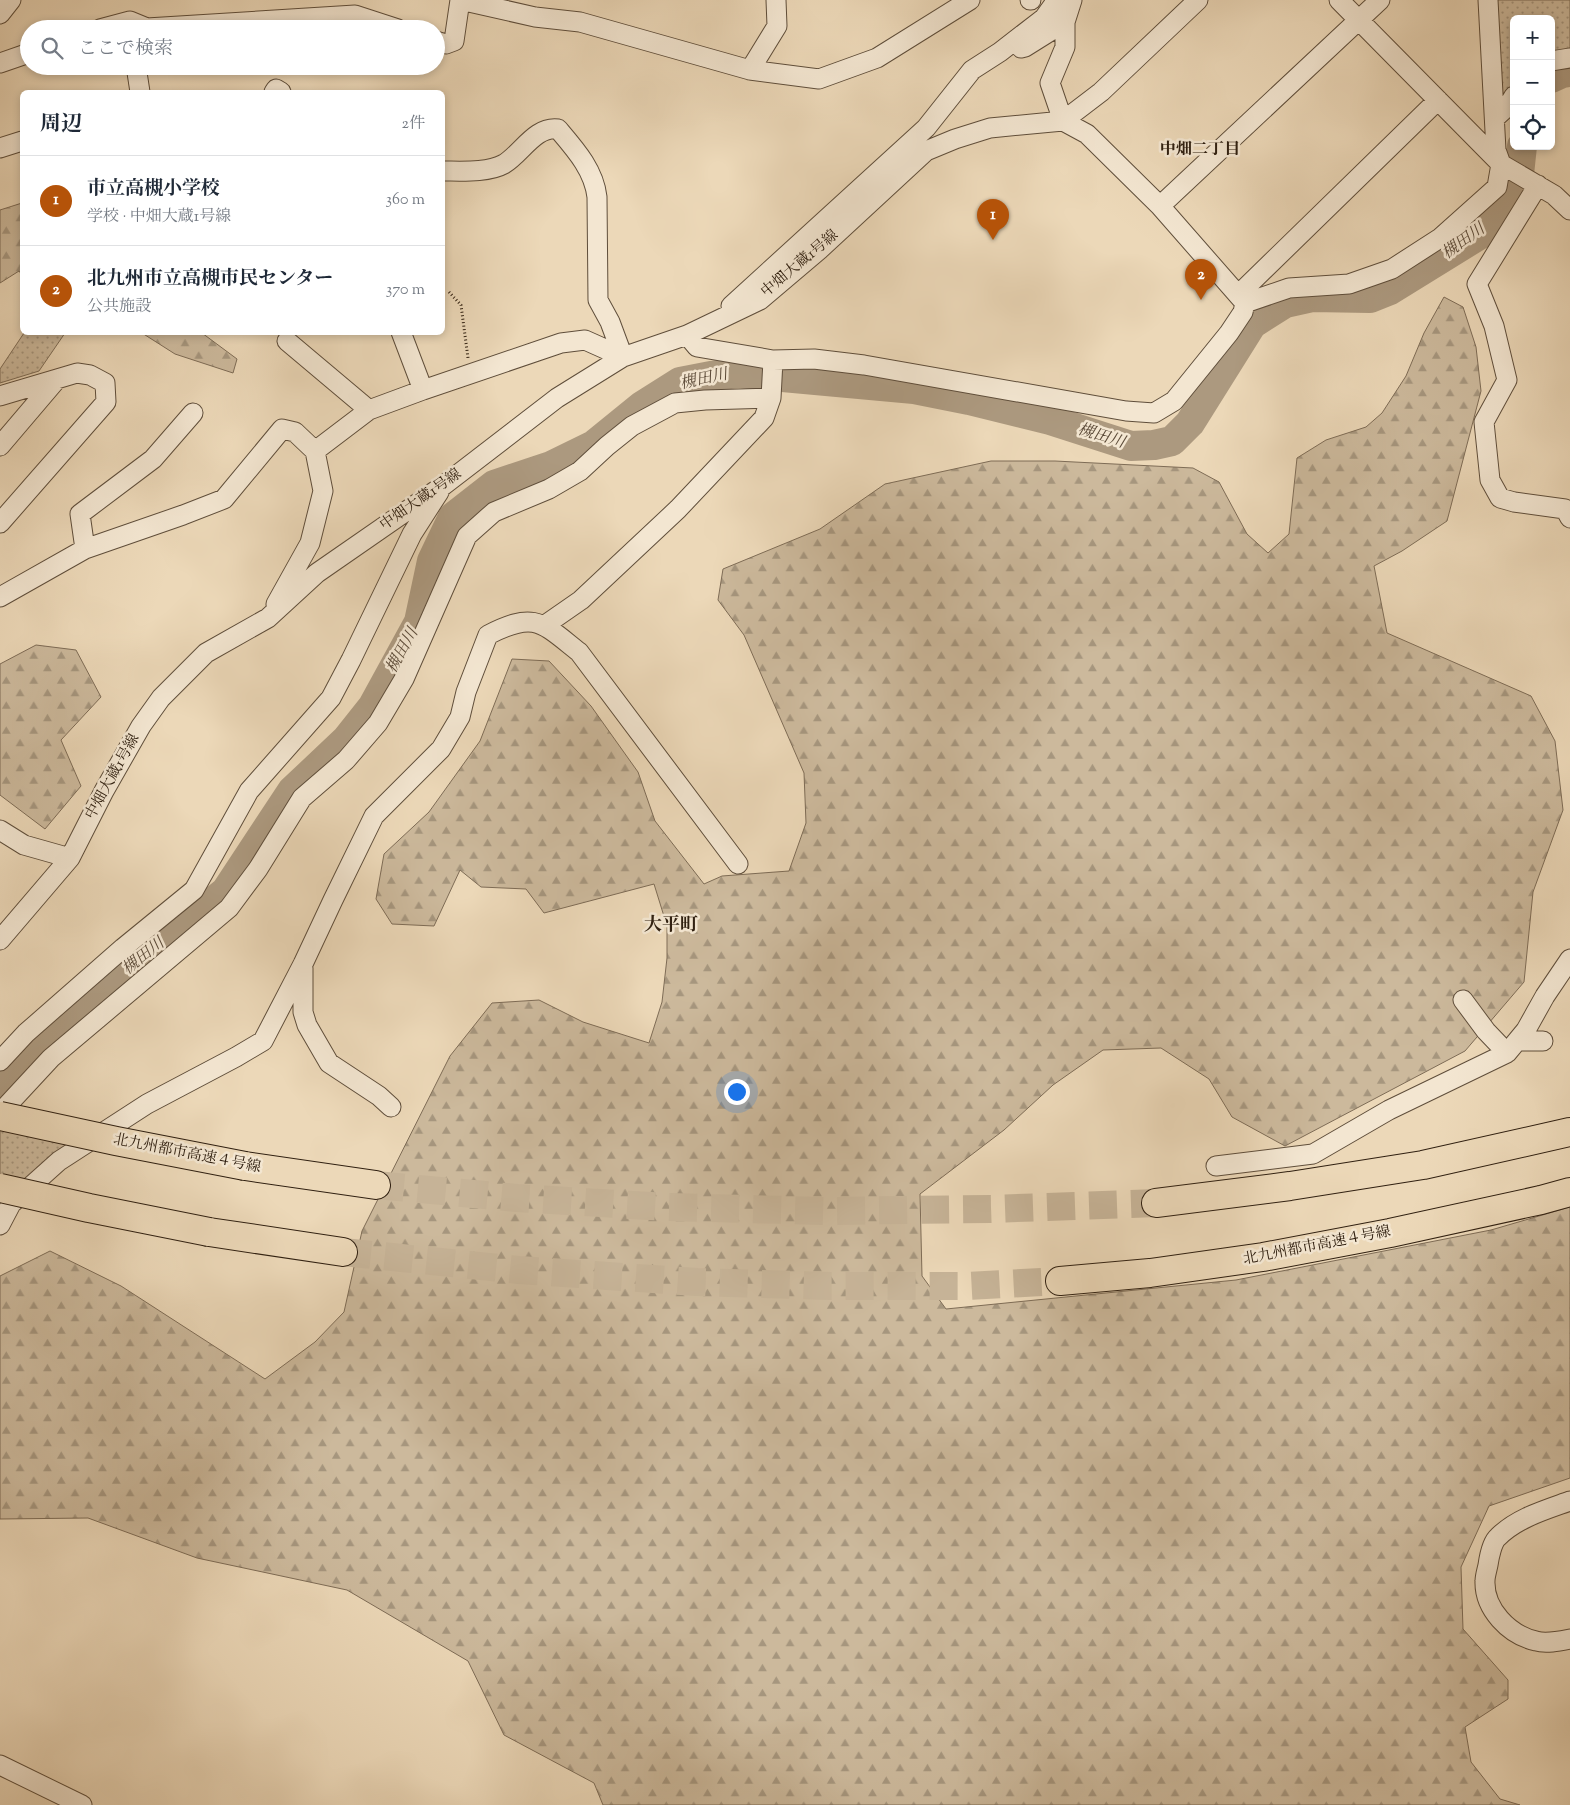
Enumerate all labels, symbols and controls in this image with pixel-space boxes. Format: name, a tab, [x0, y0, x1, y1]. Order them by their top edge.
map controls	[1510, 15, 1555, 150]
button: +	[1510, 15, 1555, 60]
search box	[20, 20, 445, 75]
icon: search	[38, 34, 66, 62]
text: ここで検索	[78, 36, 173, 63]
button: −	[1510, 60, 1555, 105]
button: locate	[1510, 105, 1555, 150]
text: 周辺	[40, 110, 82, 140]
text: 2件	[402, 113, 425, 136]
district label: 中畑二丁目	[1160, 139, 1240, 162]
text: 市立高槻小学校	[87, 176, 220, 203]
text: 1	[53, 189, 59, 212]
text: 360 m	[386, 189, 425, 212]
pin: 1	[977, 199, 1009, 240]
text: 学校 · 中畑大蔵1号線	[87, 206, 231, 229]
water label: 槻田川	[1438, 217, 1492, 265]
street label: 中畑大蔵1号線	[757, 225, 843, 303]
pin: 2	[1185, 259, 1217, 300]
text: 北九州市立高槻市民センター	[87, 266, 333, 293]
text: 2	[52, 279, 60, 302]
text: 370 m	[386, 279, 425, 302]
text: 公共施設	[87, 296, 151, 319]
water label: 槻田川	[678, 363, 732, 396]
water label: 槻田川	[1075, 419, 1129, 456]
street label: 中畑大蔵1号線	[376, 464, 466, 536]
water label: 槻田川	[381, 623, 426, 678]
street label: 中畑大蔵1号線	[81, 730, 145, 824]
district label: 大平町	[644, 913, 698, 939]
water label: 槻田川	[118, 932, 171, 981]
your location	[724, 1079, 750, 1105]
street label: 北九州都市高速４号線	[111, 1129, 263, 1179]
street label: 北九州都市高速４号線	[1241, 1221, 1393, 1271]

